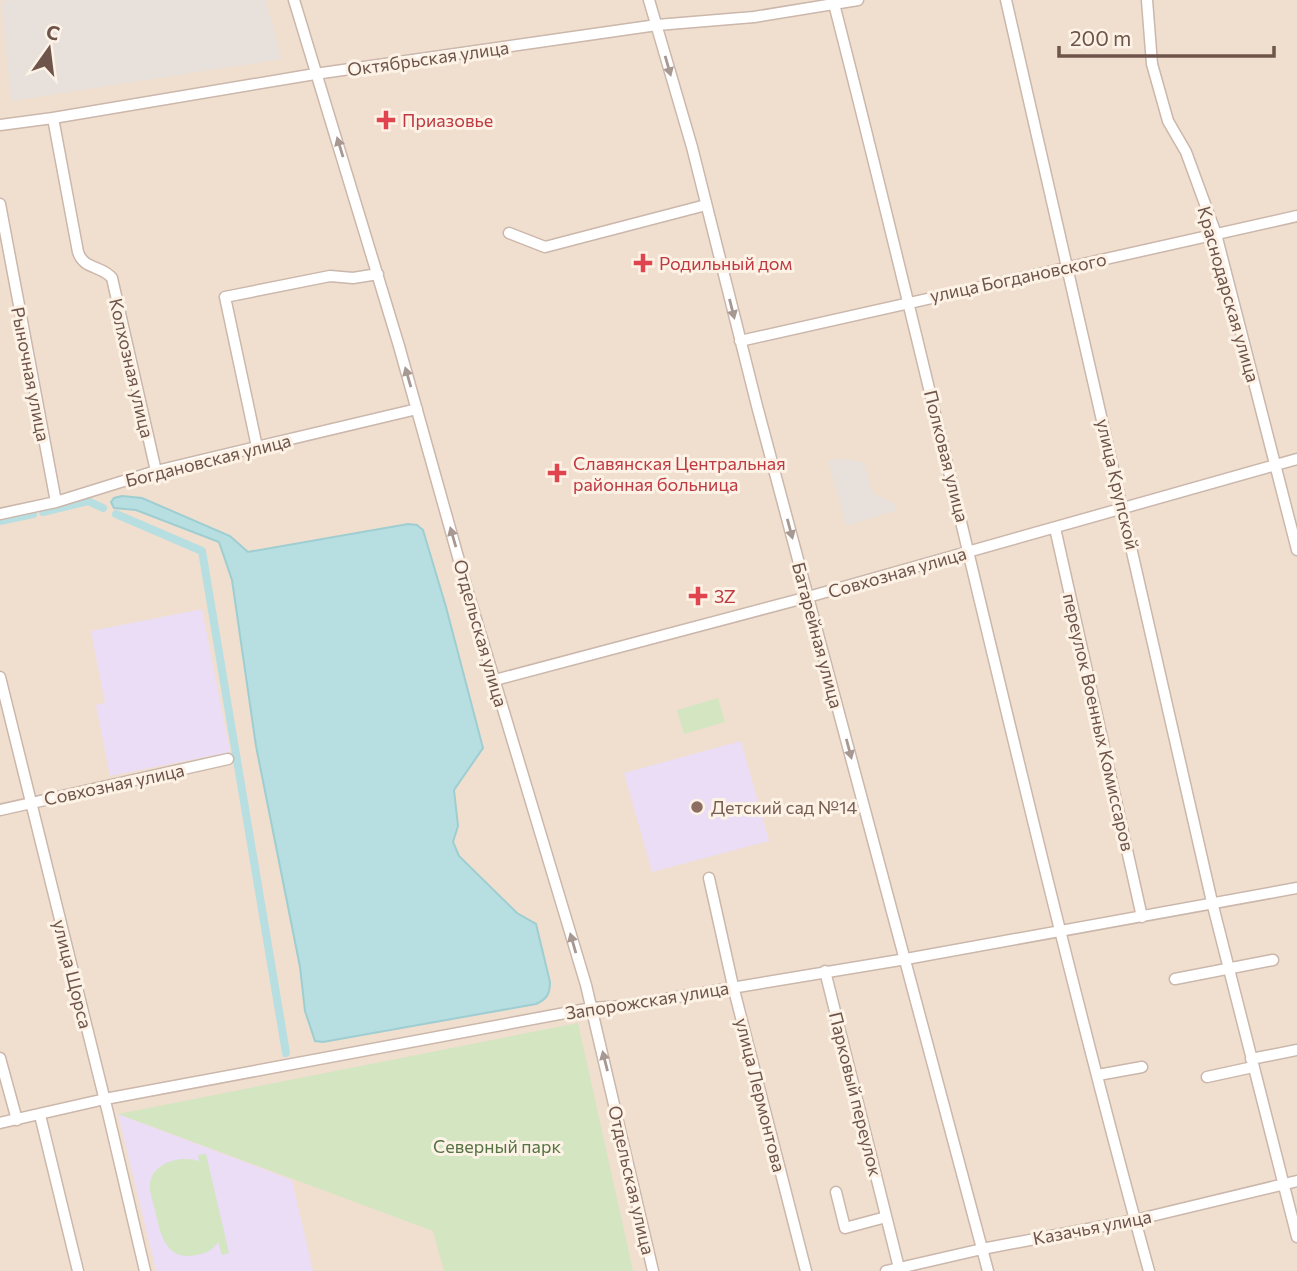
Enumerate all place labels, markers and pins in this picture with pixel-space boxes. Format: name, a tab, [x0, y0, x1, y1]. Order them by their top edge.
place label: Приазовье	[402, 109, 493, 131]
marker: Приазовье	[376, 110, 396, 130]
place label: Родильный дом	[659, 252, 792, 274]
marker: Родильный дом	[633, 253, 653, 273]
place label: Славянская Центральная районная больница	[573, 452, 786, 495]
marker: Славянская Центральная районная больница	[547, 463, 567, 483]
place label: 3Z	[714, 585, 736, 607]
marker: 3Z	[688, 586, 708, 606]
place label: Детский сад №14	[711, 796, 858, 818]
marker: Детский сад №14	[689, 799, 705, 815]

